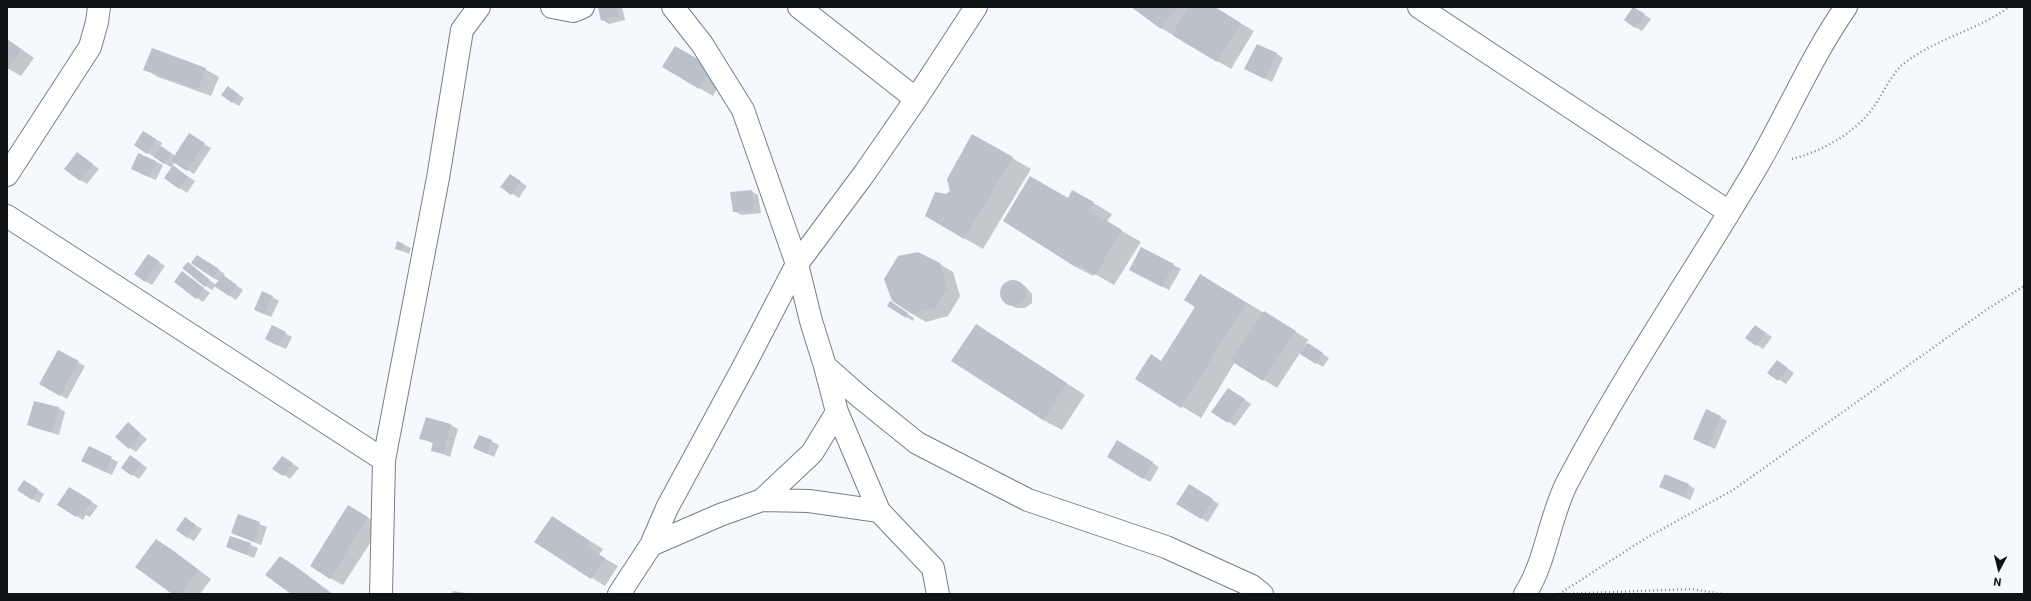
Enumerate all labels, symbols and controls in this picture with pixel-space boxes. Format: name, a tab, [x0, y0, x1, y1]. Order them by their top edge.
north arrow	[1979, 549, 2019, 589]
text: N	[1993, 574, 2002, 588]

